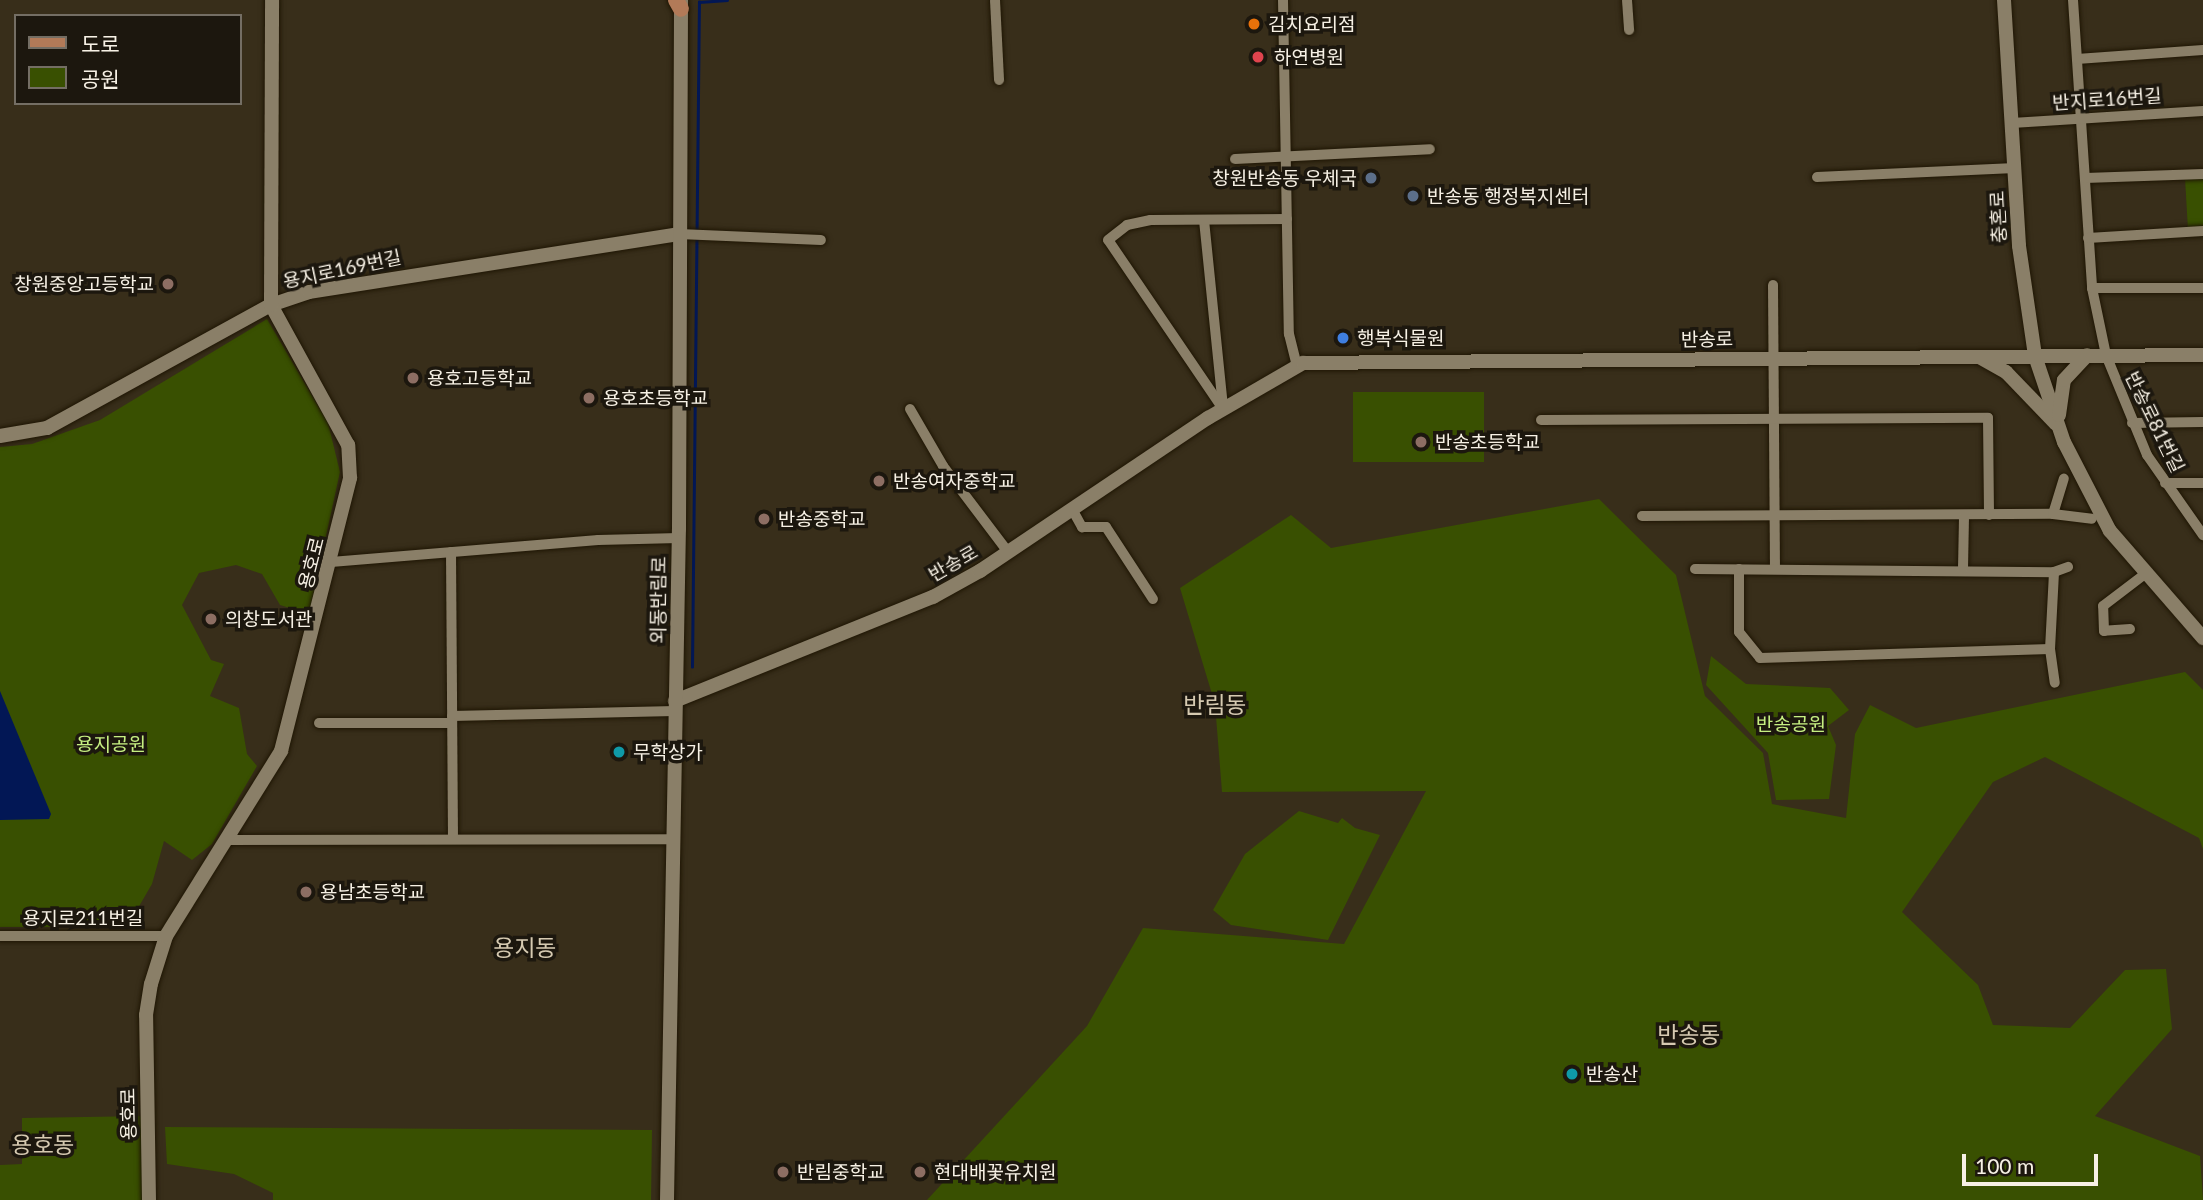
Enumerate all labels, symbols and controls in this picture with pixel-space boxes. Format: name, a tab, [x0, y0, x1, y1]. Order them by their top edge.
place label: 김치요리점	[1268, 13, 1355, 35]
legend	[14, 14, 242, 105]
marker: 김치요리점	[1246, 16, 1262, 32]
text: 도로	[81, 31, 120, 56]
place label: 하연병원	[1274, 46, 1344, 68]
marker: 하연병원	[1248, 47, 1268, 67]
text: 공원	[81, 66, 120, 91]
street label: 반지로16번길	[2052, 84, 2162, 114]
place label: 창원반송동 우체국	[1212, 167, 1357, 189]
marker: 창원반송동 우체국	[1363, 170, 1379, 186]
place label: 반송동 행정복지센터	[1427, 185, 1589, 207]
marker: 반송동 행정복지센터	[1405, 188, 1421, 204]
street label: 충혼로	[1985, 190, 2011, 244]
street label: 용지로169번길	[281, 245, 403, 293]
place label: 창원중앙고등학교	[14, 273, 154, 295]
marker: 창원중앙고등학교	[160, 276, 176, 292]
place label: 행복식물원	[1357, 327, 1444, 349]
street label: 반송로	[1681, 327, 1733, 351]
marker: 행복식물원	[1335, 330, 1351, 346]
place label: 용호고등학교	[427, 367, 532, 389]
street label: 반송로81번길	[2121, 368, 2189, 476]
marker: 용호고등학교	[405, 370, 421, 386]
place label: 용호초등학교	[603, 387, 708, 409]
marker: 용호초등학교	[581, 390, 597, 406]
place label: 반송초등학교	[1435, 431, 1540, 453]
marker: 반송초등학교	[1413, 434, 1429, 450]
place label: 반송여자중학교	[893, 470, 1015, 492]
marker: 반송여자중학교	[871, 473, 887, 489]
place label: 반송중학교	[778, 508, 865, 530]
marker: 반송중학교	[756, 511, 772, 527]
street label: 용호로	[294, 535, 328, 591]
street label: 반송로	[925, 540, 981, 586]
street label: 외동반림로	[646, 556, 670, 644]
place label: 의창도서관	[225, 608, 312, 630]
marker: 의창도서관	[203, 611, 219, 627]
district label: 반림동	[1183, 690, 1247, 718]
park label: 반송공원	[1756, 713, 1826, 735]
park label: 용지공원	[76, 733, 146, 755]
place label: 무학상가	[633, 741, 703, 763]
marker: 무학상가	[611, 744, 627, 760]
place label: 용남초등학교	[320, 881, 425, 903]
marker: 용남초등학교	[298, 884, 314, 900]
street label: 용지로211번길	[23, 907, 143, 929]
district label: 용지동	[493, 933, 557, 961]
district label: 반송동	[1657, 1020, 1721, 1048]
place label: 반송산	[1586, 1063, 1638, 1085]
marker: 반송산	[1564, 1066, 1580, 1082]
street label: 용호로	[116, 1088, 140, 1140]
district label: 용호동	[11, 1130, 75, 1158]
scale bar	[1965, 1140, 2102, 1184]
text: 100 m	[1975, 1153, 2034, 1178]
place label: 반림중학교	[797, 1161, 884, 1183]
place label: 현대배꽃유치원	[934, 1161, 1056, 1183]
marker: 반림중학교	[775, 1164, 791, 1180]
marker: 현대배꽃유치원	[912, 1164, 928, 1180]

